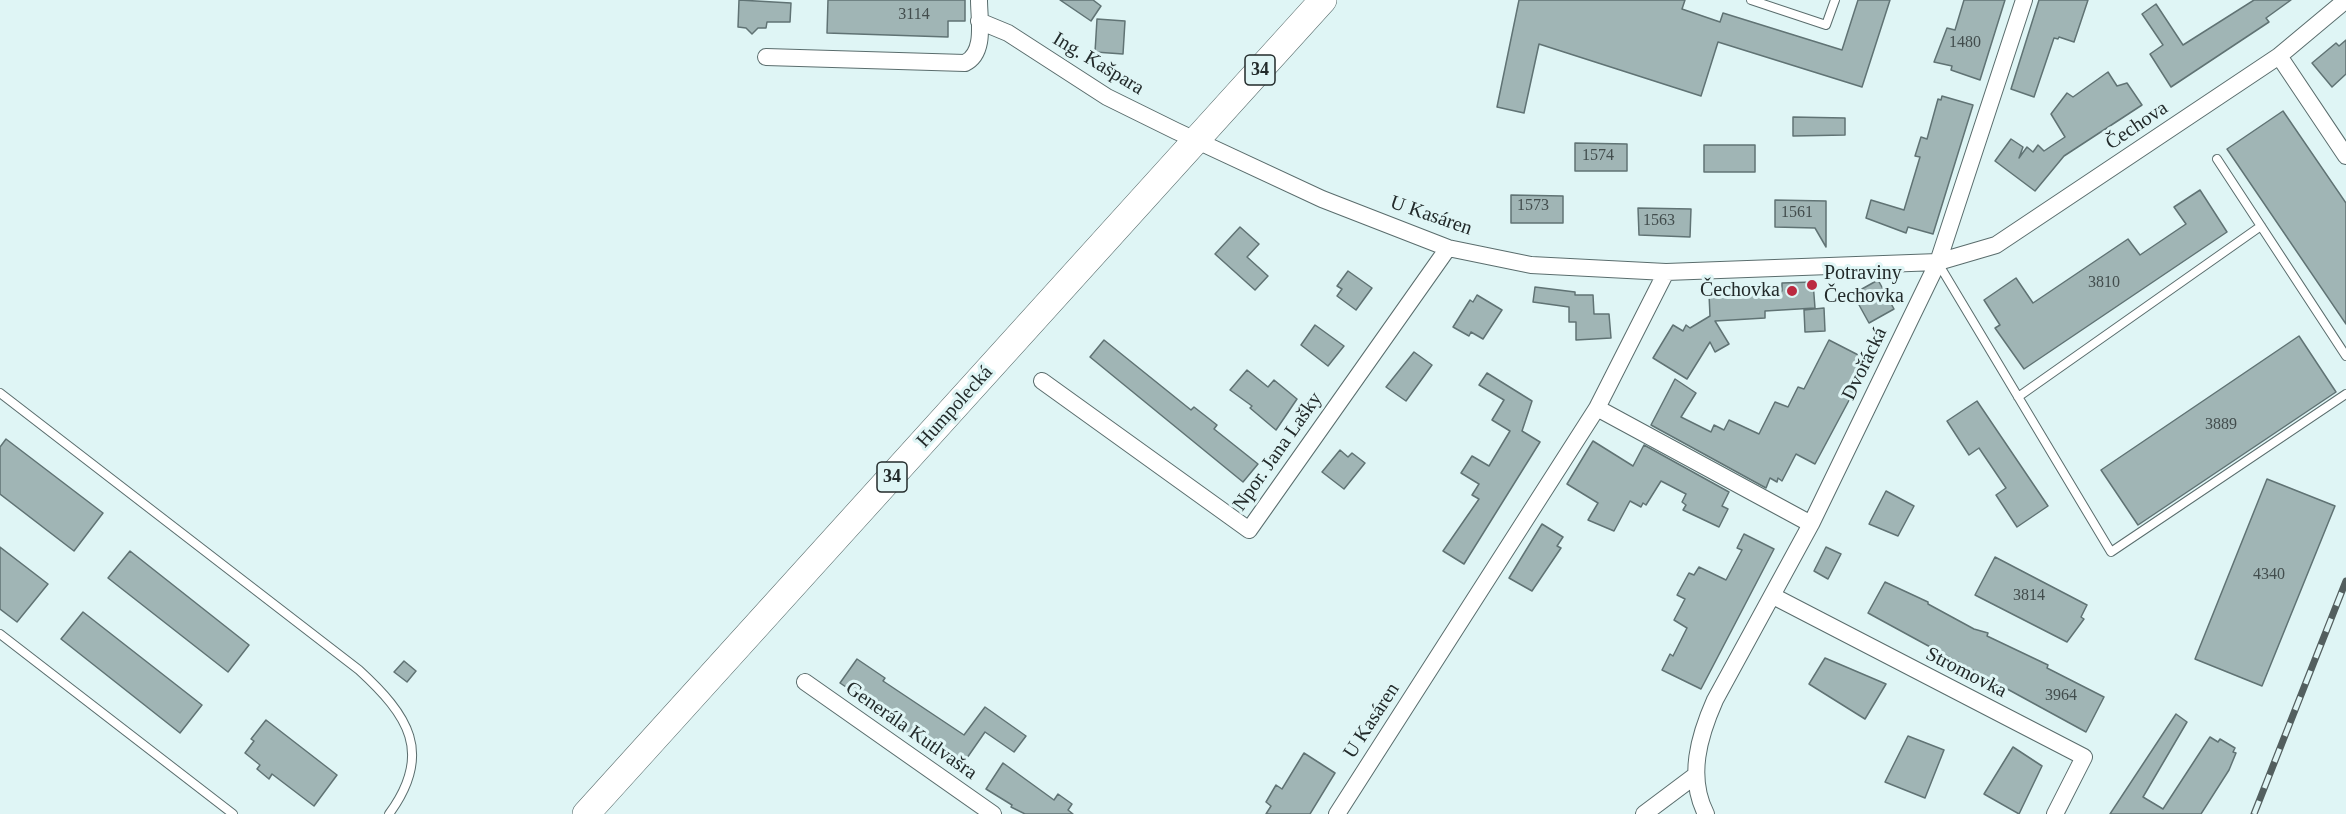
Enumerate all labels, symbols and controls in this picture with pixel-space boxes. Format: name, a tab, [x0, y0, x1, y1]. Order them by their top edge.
house number: 3114	[898, 5, 930, 25]
street label: Ing. Kašpara	[1048, 27, 1148, 101]
house number: 1480	[1949, 33, 1981, 53]
road number: 34	[1245, 55, 1275, 85]
street label: Čechova	[2101, 96, 2173, 156]
house number: 1574	[1582, 146, 1614, 166]
street label: U Kasáren	[1387, 191, 1475, 241]
house number: 1573	[1517, 196, 1549, 216]
house number: 1561	[1781, 203, 1813, 223]
house number: 1563	[1643, 211, 1675, 231]
place label: Potraviny Čechovka	[1824, 262, 1904, 309]
house number: 3810	[2088, 273, 2120, 293]
marker: Potraviny Čechovka	[1805, 278, 1819, 292]
place label: Čechovka	[1700, 279, 1780, 303]
marker: Čechovka	[1785, 284, 1799, 298]
street label: Dvořácká	[1837, 324, 1893, 404]
street label: Humpolecká	[912, 361, 998, 453]
street label: Npor. Jana Lašky	[1228, 388, 1328, 516]
house number: 3889	[2205, 415, 2237, 435]
road number: 34	[877, 462, 907, 492]
house number: 4340	[2253, 565, 2285, 585]
house number: 3814	[2013, 586, 2045, 606]
street label: Stromovka	[1921, 642, 2011, 704]
street label: Generála Kutlvašra	[841, 677, 981, 785]
street label: U Kasáren	[1339, 679, 1405, 763]
house number: 3964	[2045, 686, 2077, 706]

